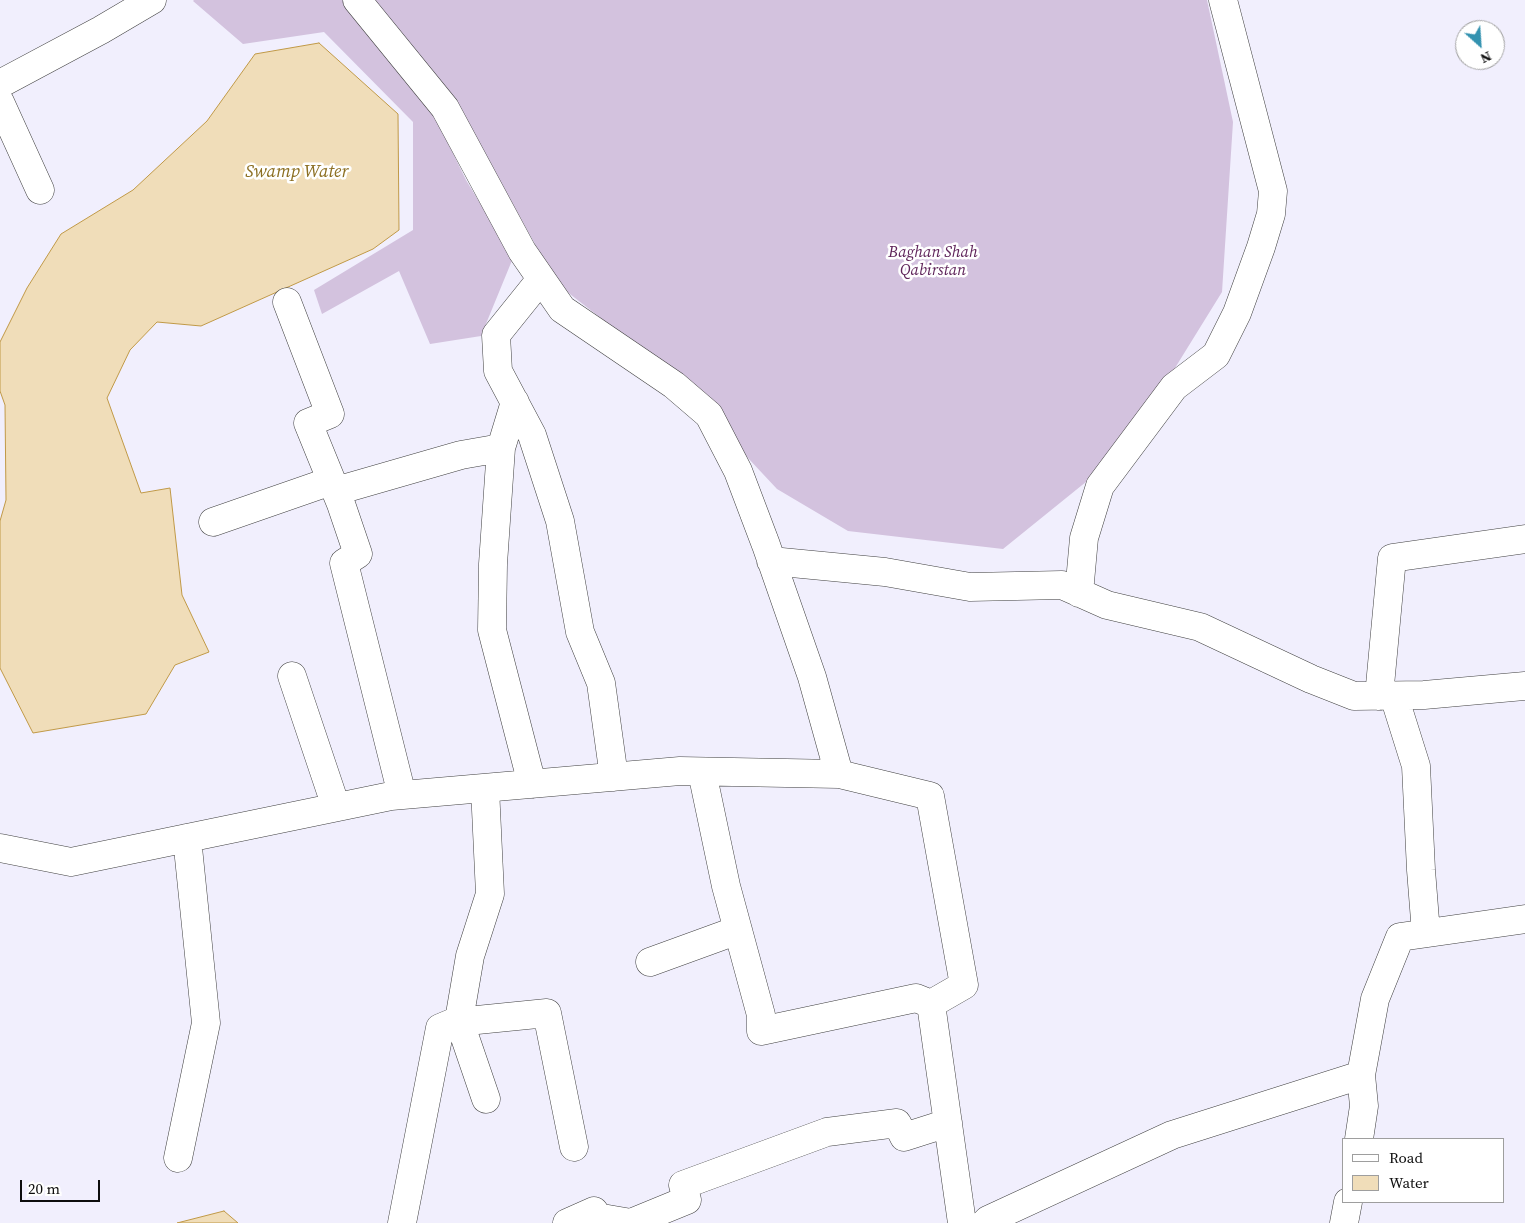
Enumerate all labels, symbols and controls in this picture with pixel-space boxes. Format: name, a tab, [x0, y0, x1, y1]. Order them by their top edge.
north arrow	[1455, 20, 1505, 70]
text: N	[1477, 46, 1495, 69]
water label: Swamp Water	[245, 161, 349, 183]
park label: Baghan Shah Qabirstan	[888, 243, 978, 281]
legend	[1342, 1138, 1505, 1203]
text: Road	[1389, 1147, 1423, 1168]
scale bar	[22, 1170, 102, 1202]
text: Water	[1389, 1172, 1429, 1193]
text: 20 m	[28, 1178, 60, 1199]

